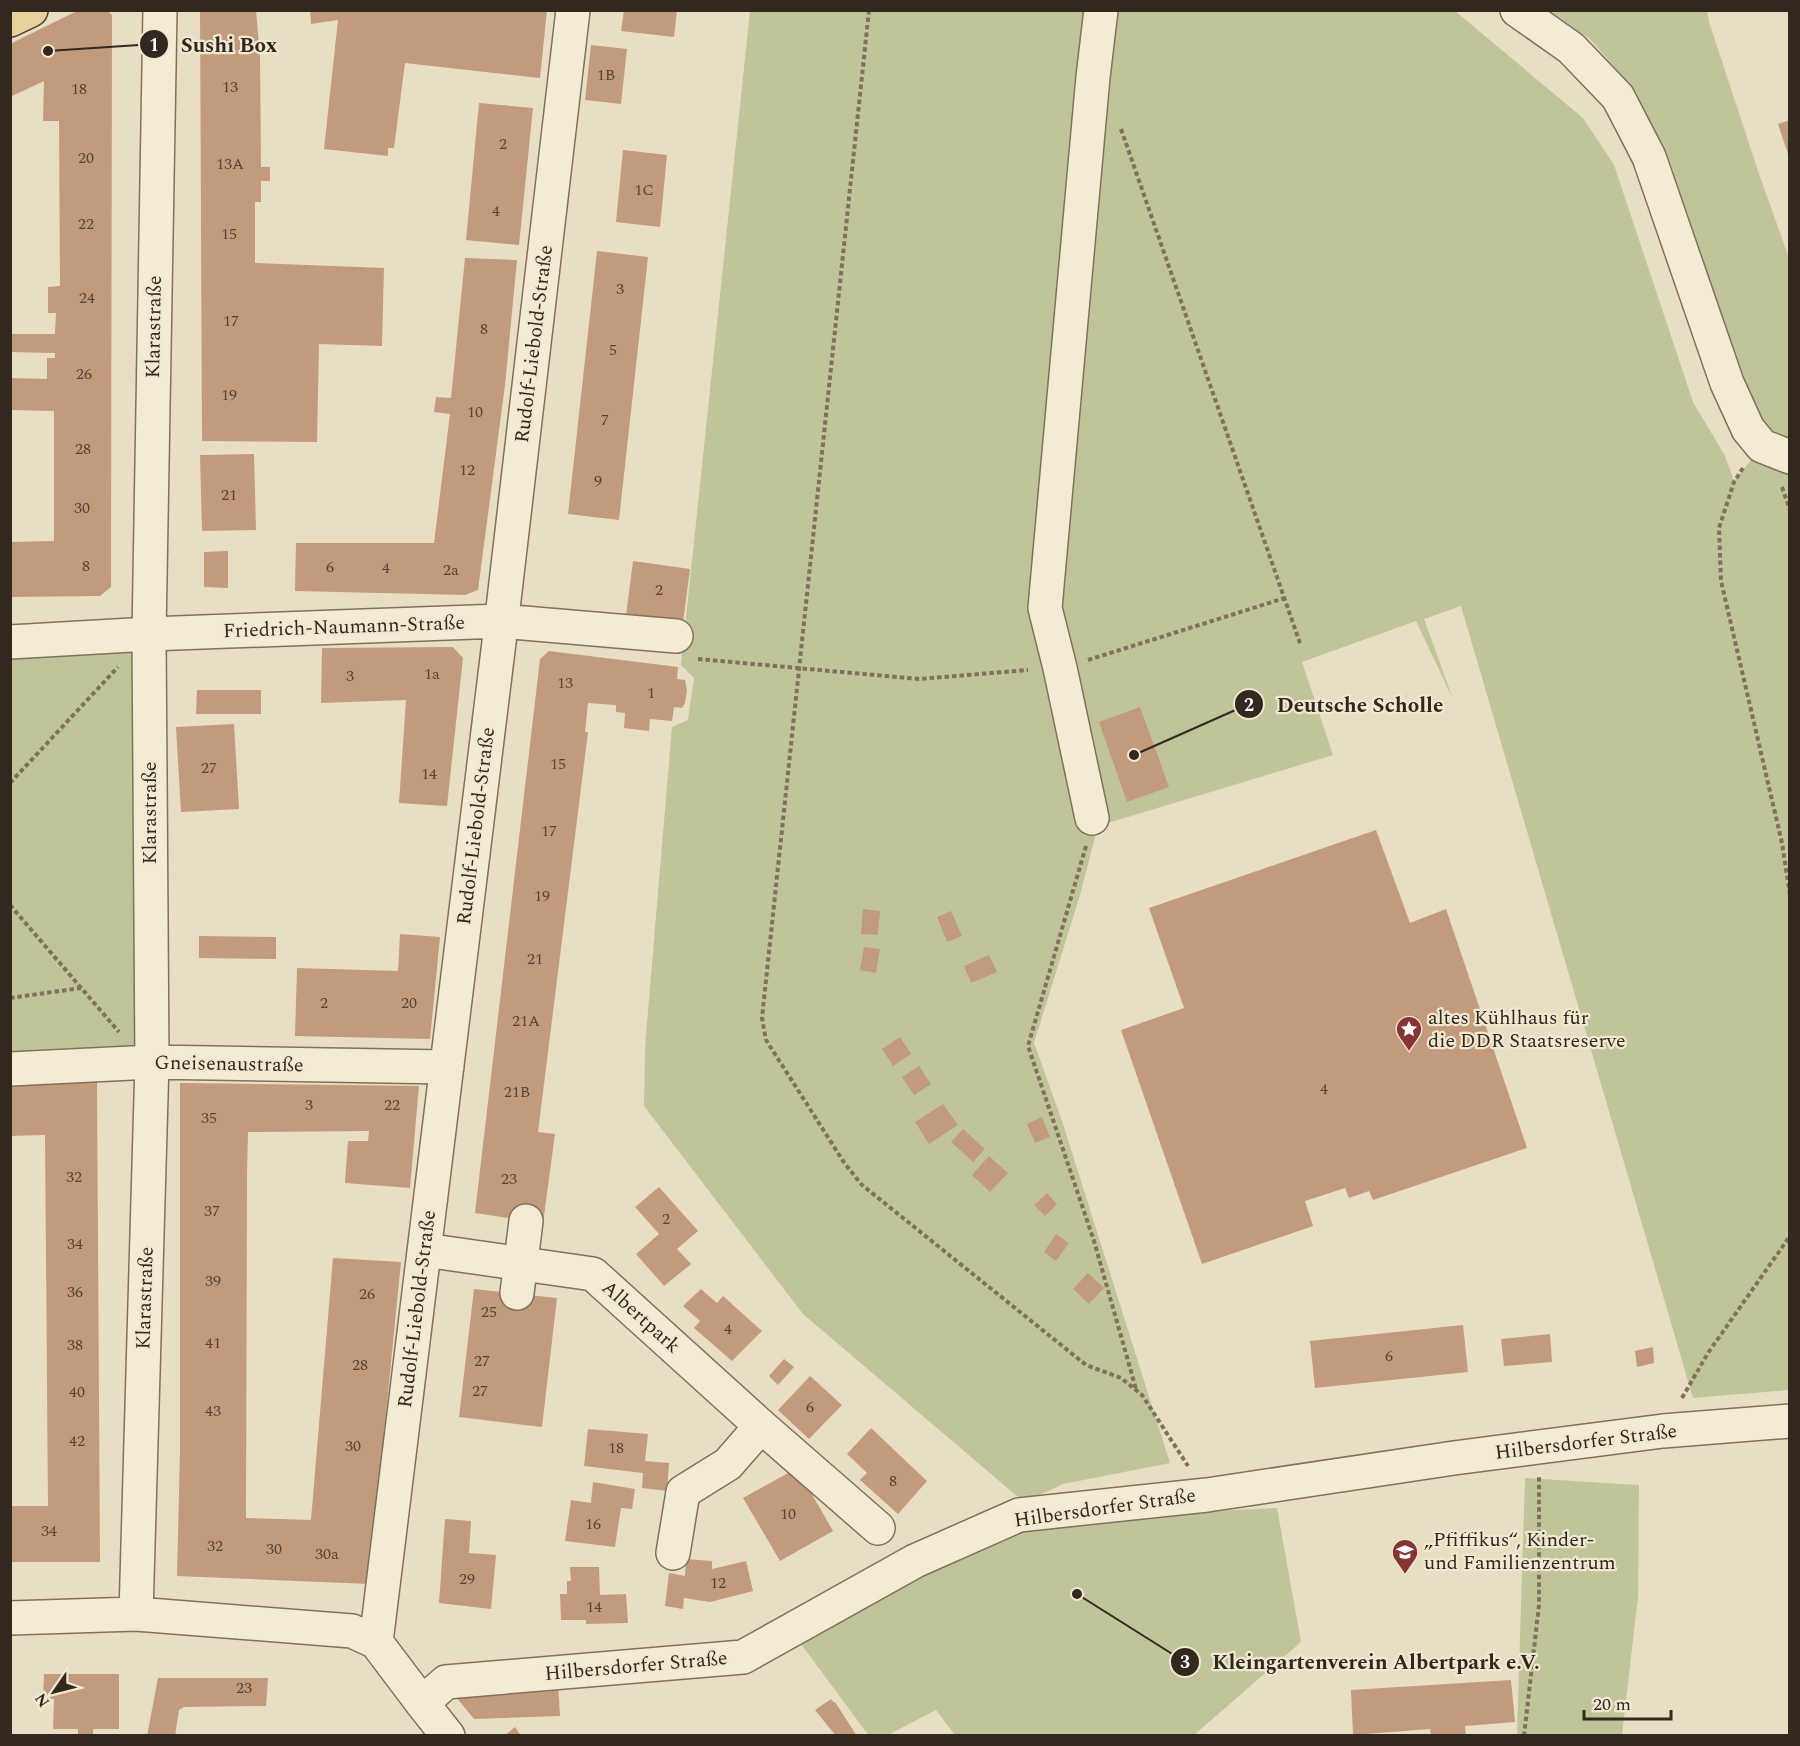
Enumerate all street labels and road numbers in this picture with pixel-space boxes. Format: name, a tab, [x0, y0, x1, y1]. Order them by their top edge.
street label: Rudolf-Liebold-Straße	[507, 243, 561, 445]
street label: Klarastraße	[138, 275, 170, 379]
street label: Friedrich-Naumann-Straße	[223, 608, 465, 646]
street label: Rudolf-Liebold-Straße	[449, 725, 503, 927]
street label: Klarastraße	[135, 762, 165, 864]
street label: Gneisenaustraße	[154, 1048, 304, 1080]
street label: Rudolf-Liebold-Straße	[390, 1208, 444, 1410]
street label: Klarastraße	[128, 1246, 162, 1350]
street label: Albertpark	[595, 1273, 687, 1361]
street label: Hilbersdorfer Straße	[1493, 1416, 1679, 1468]
street label: Hilbersdorfer Straße	[1012, 1480, 1198, 1536]
street label: Hilbersdorfer Straße	[543, 1643, 729, 1689]

